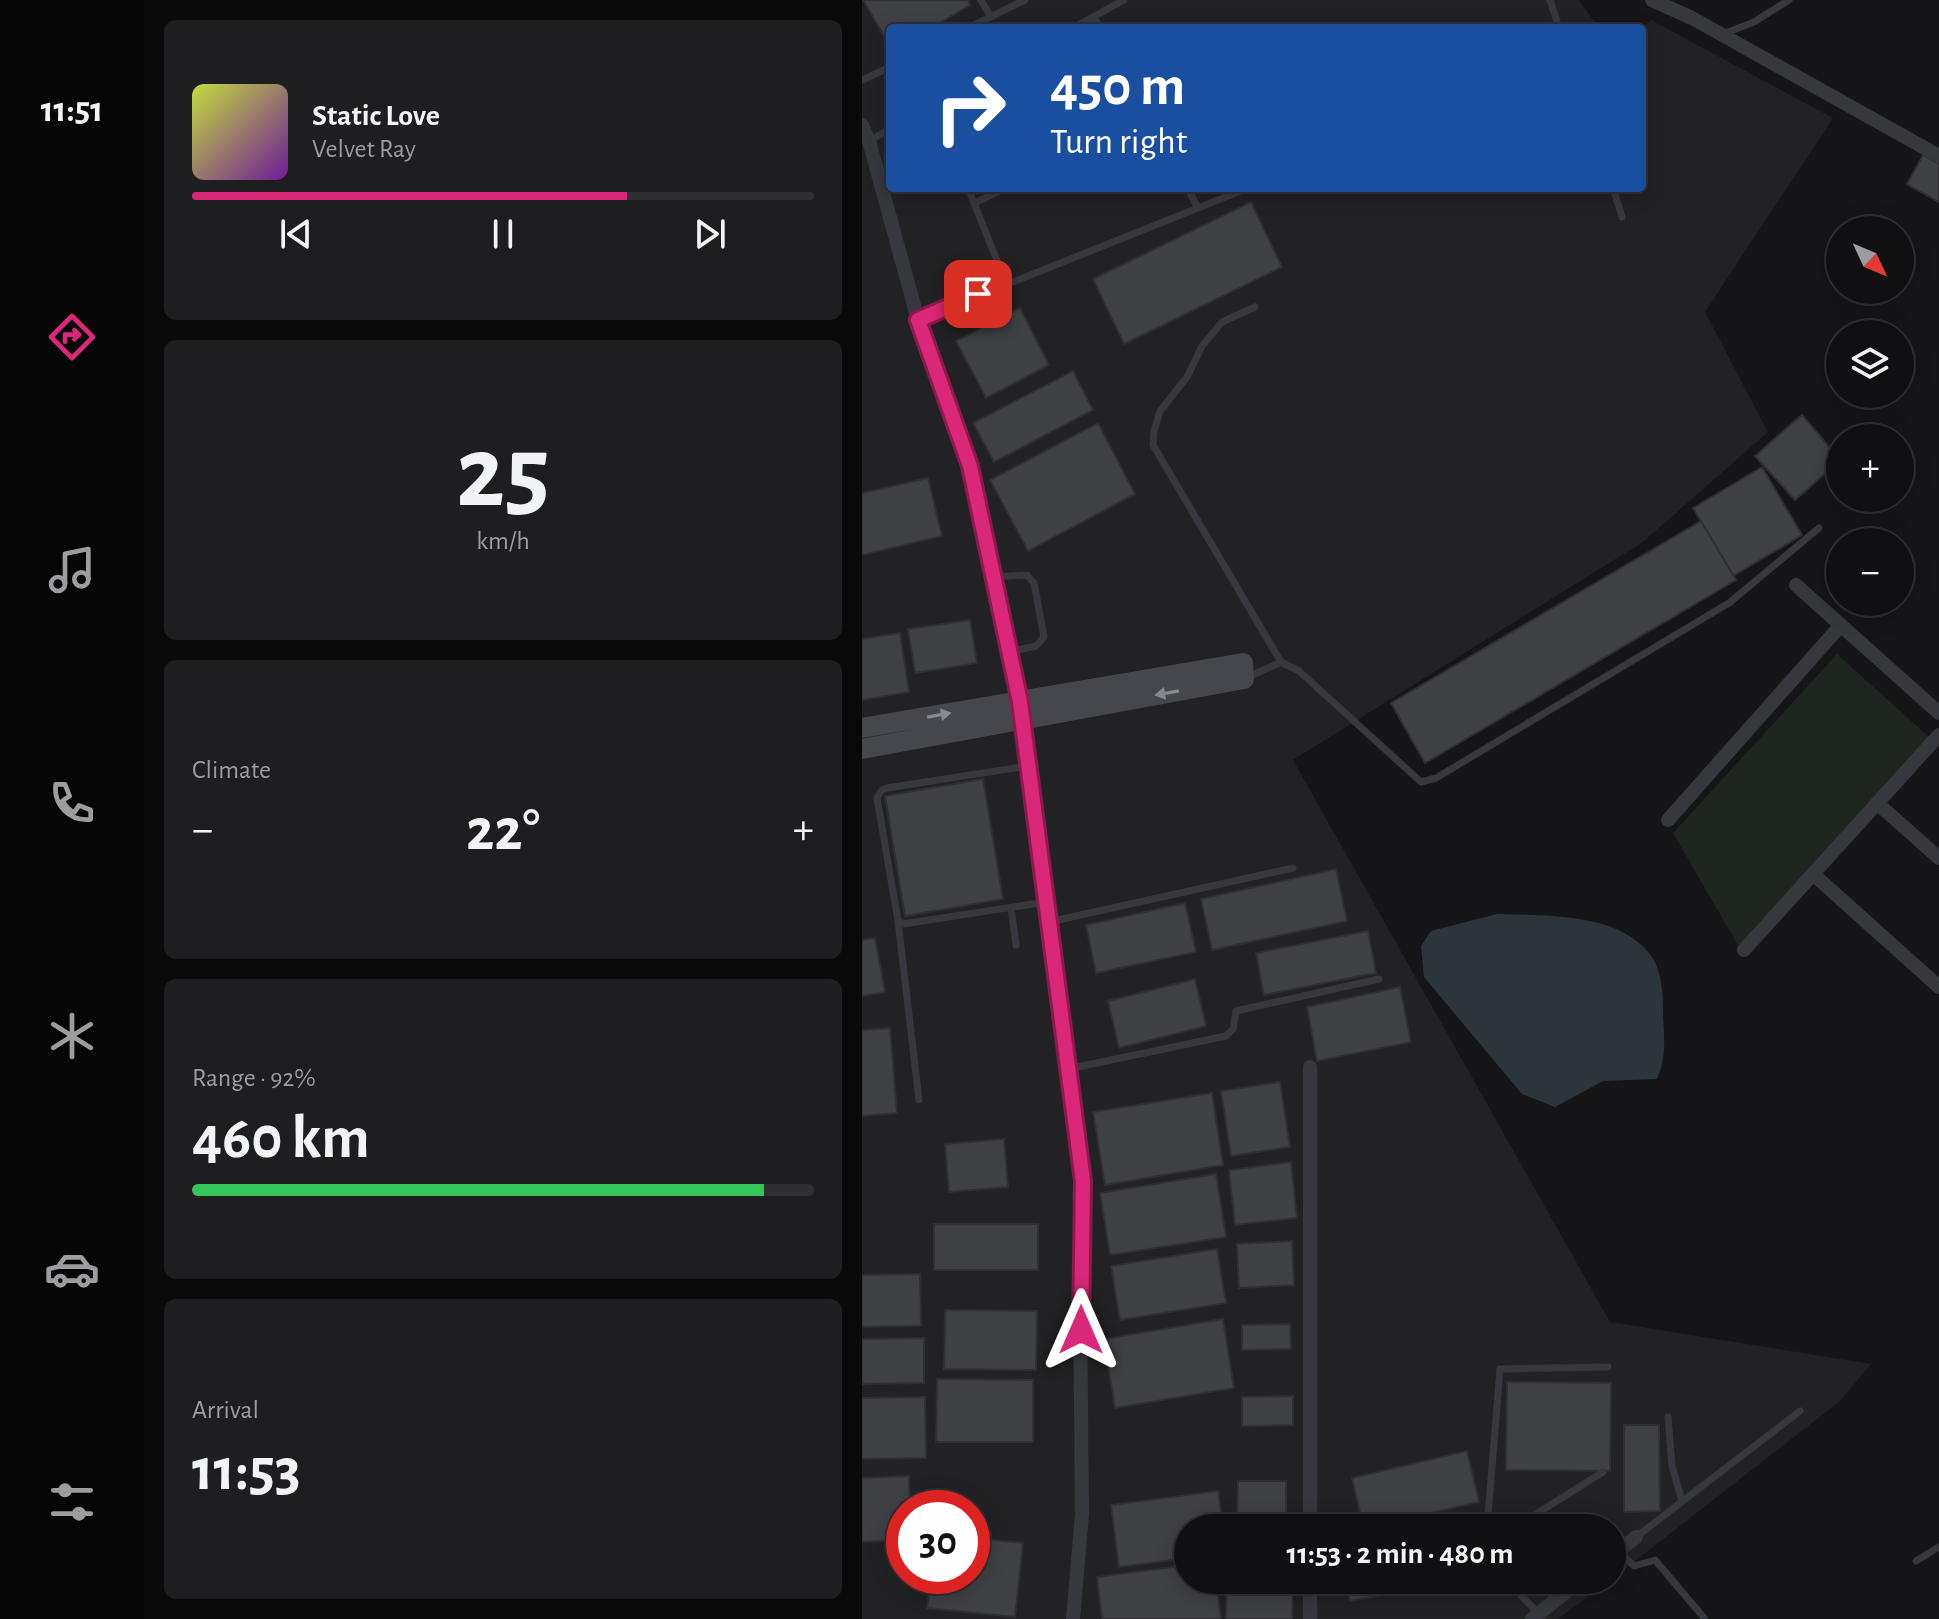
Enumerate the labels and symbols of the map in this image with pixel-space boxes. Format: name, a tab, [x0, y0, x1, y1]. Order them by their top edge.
north arrow	[1826, 216, 1914, 304]
pin	[944, 260, 1012, 328]
one-way arrow	[1154, 687, 1179, 699]
one-way arrow	[927, 709, 952, 721]
position arrow	[1039, 1288, 1123, 1372]
speed limit sign: 30	[886, 1490, 990, 1594]

